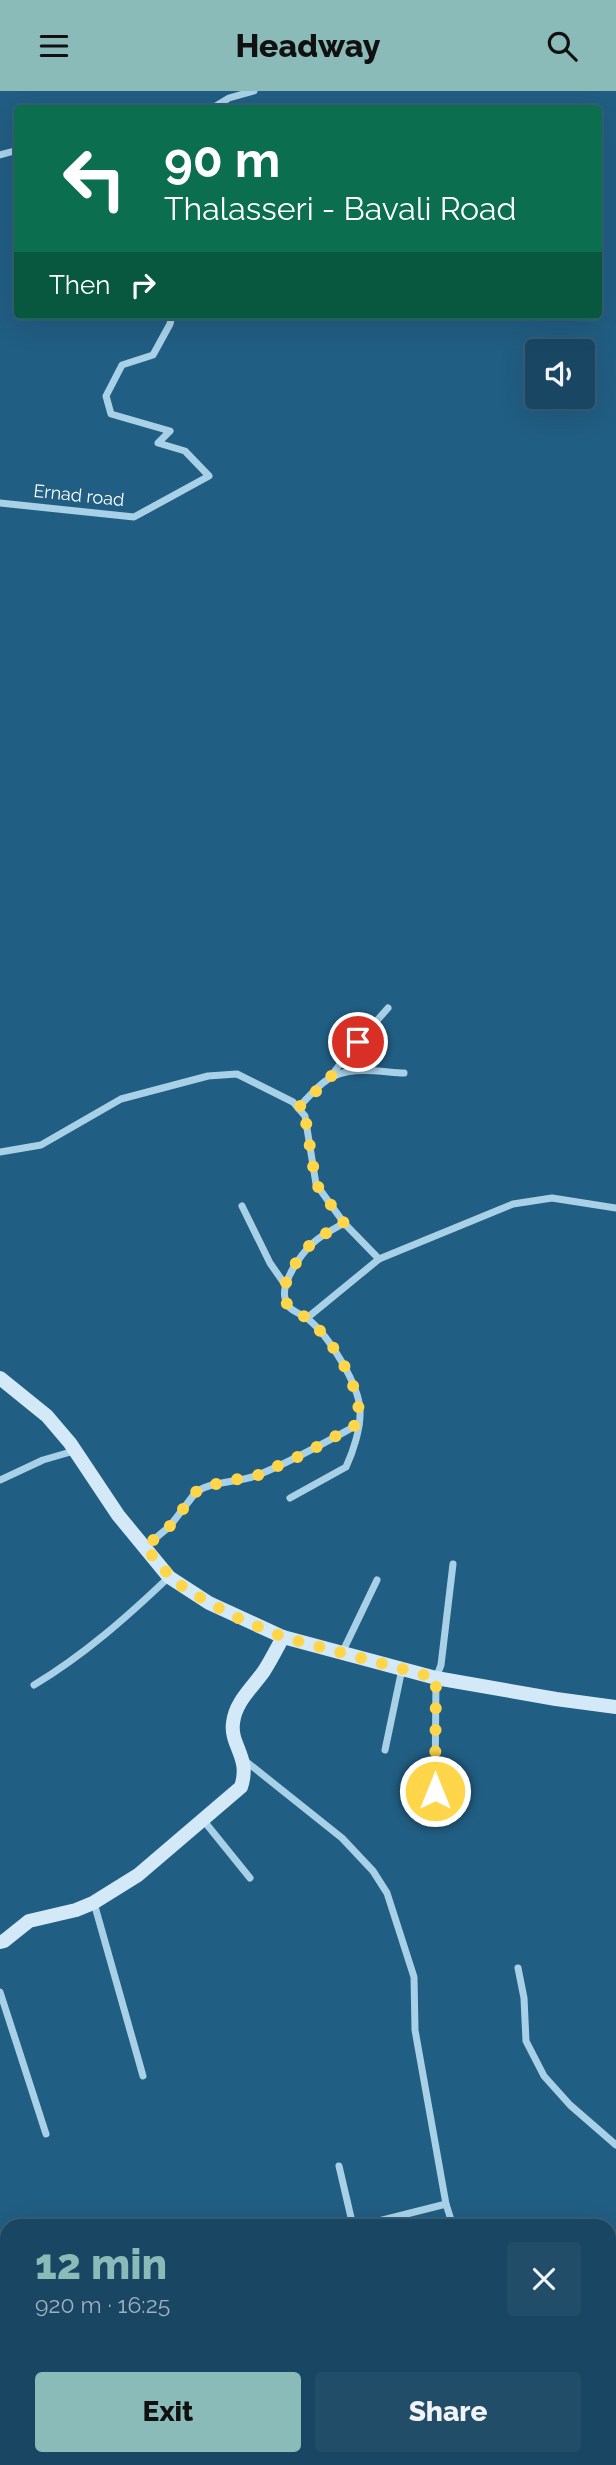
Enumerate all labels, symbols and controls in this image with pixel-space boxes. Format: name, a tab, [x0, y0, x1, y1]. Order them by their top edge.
icon: menu	[35, 27, 73, 65]
text: Headway	[236, 27, 381, 64]
icon: search	[543, 27, 581, 65]
text: 90 m	[164, 131, 280, 188]
icon: left	[49, 133, 140, 224]
text: Thalasseri - Bavali Road	[164, 190, 516, 227]
icon: right	[124, 266, 162, 304]
text: Then	[49, 270, 110, 300]
map controls	[525, 339, 595, 409]
button: sound	[525, 339, 595, 409]
street label: Ernad road	[33, 480, 125, 510]
pin	[328, 1012, 388, 1072]
icon: arrive	[339, 1023, 377, 1061]
position arrow	[398, 1754, 472, 1828]
text: 12 min	[35, 2240, 167, 2289]
button: close	[507, 2242, 581, 2316]
text: 920 m · 16:25	[35, 2291, 170, 2318]
button: Exit	[35, 2372, 301, 2452]
button: Share	[315, 2372, 581, 2452]

